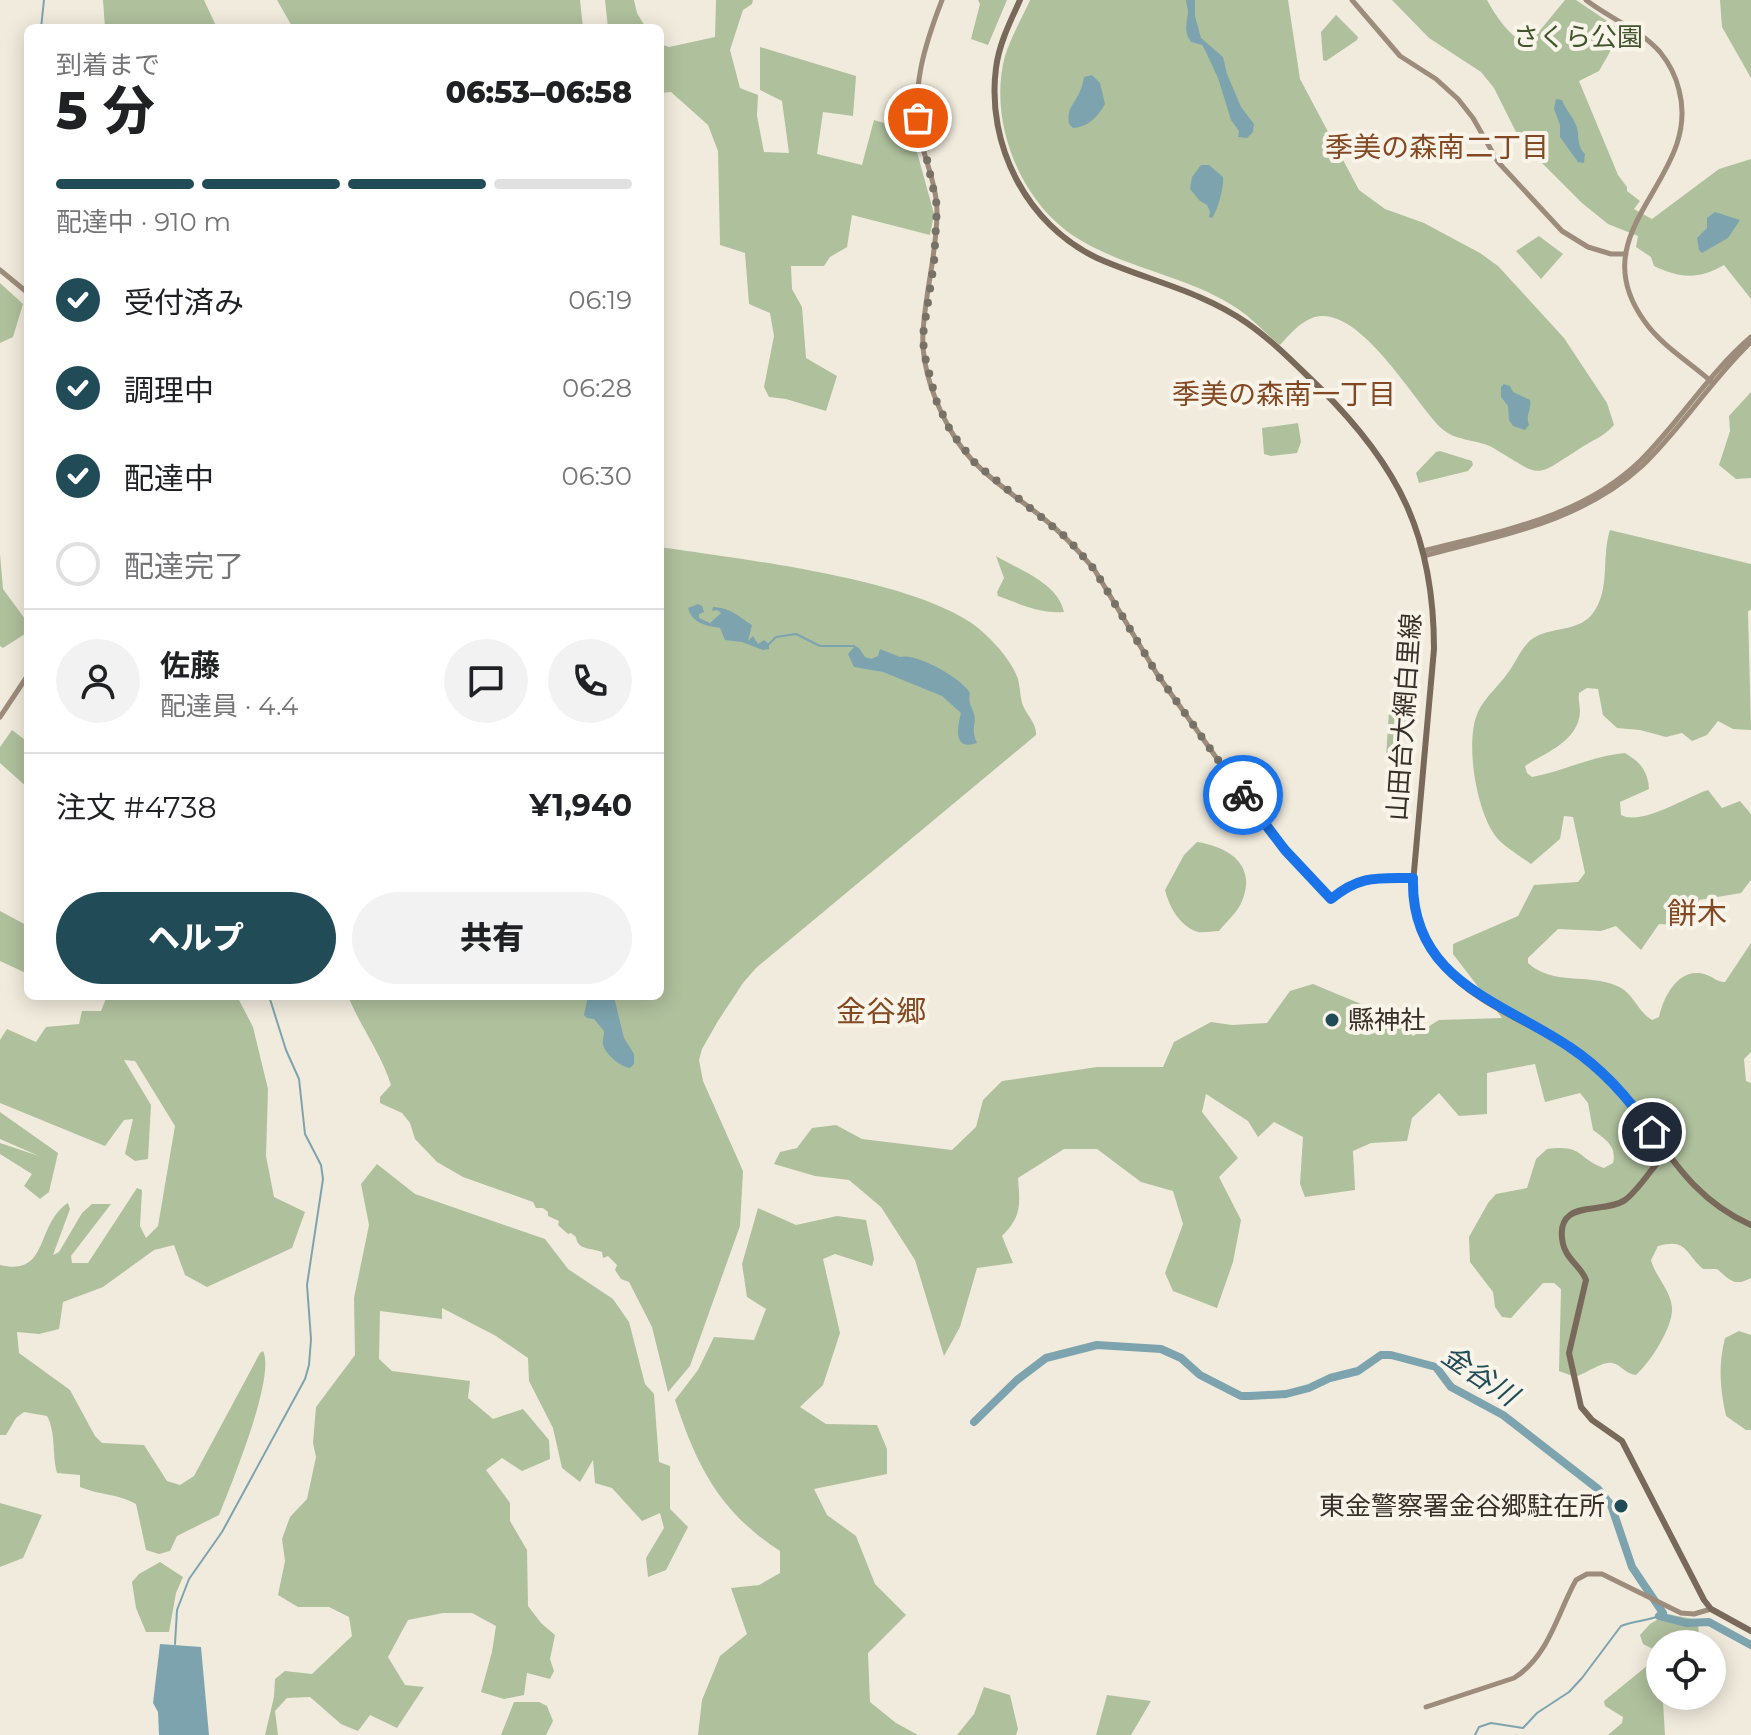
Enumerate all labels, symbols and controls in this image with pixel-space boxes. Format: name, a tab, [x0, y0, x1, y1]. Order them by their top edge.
park label: さくら公園	[1513, 21, 1643, 53]
text: 到着まで	[56, 49, 160, 81]
text: 06:53–06:58	[445, 74, 632, 111]
text: 5 分	[56, 79, 155, 142]
pin	[884, 84, 952, 152]
icon: bag	[896, 96, 940, 140]
district label: 季美の森南二丁目	[1325, 130, 1549, 164]
text: 配達中 · 910 m	[56, 206, 231, 238]
icon: check	[56, 278, 100, 322]
text: 受付済み	[124, 284, 244, 321]
text: 06:19	[568, 284, 632, 316]
icon: check	[56, 366, 100, 410]
text: 調理中	[124, 372, 214, 409]
text: 06:28	[562, 372, 632, 404]
district label: 季美の森南一丁目	[1172, 377, 1396, 411]
icon: check	[56, 454, 100, 498]
text: 配達中	[124, 460, 214, 497]
text: 06:30	[562, 460, 632, 492]
text: 配達完了	[124, 548, 244, 585]
street label: 山田台大網白里線	[1381, 612, 1427, 822]
button: person	[56, 639, 140, 723]
button: chat	[444, 639, 528, 723]
button: phone	[548, 639, 632, 723]
text: 佐藤	[160, 647, 220, 684]
text: 配達員 · 4.4	[160, 690, 298, 722]
courier	[1203, 755, 1283, 835]
icon: bike	[1221, 773, 1265, 817]
text: ¥1,940	[529, 787, 632, 824]
text: 注文 #4738	[56, 789, 217, 826]
button: ヘルプ	[56, 892, 336, 984]
button: 共有	[352, 892, 632, 984]
district label: 餅木	[1667, 895, 1727, 932]
district label: 金谷郷	[836, 993, 926, 1030]
place label: 縣神社	[1348, 1004, 1426, 1036]
marker: 縣神社	[1323, 1011, 1341, 1029]
pin	[1618, 1098, 1686, 1166]
icon: home	[1630, 1110, 1674, 1154]
water label: 金谷川	[1436, 1337, 1527, 1414]
place label: 東金警察署金谷郷駐在所	[1319, 1490, 1605, 1522]
marker: 東金警察署金谷郷駐在所	[1612, 1497, 1630, 1515]
map controls	[1646, 1630, 1726, 1710]
button: locate	[1646, 1630, 1726, 1710]

